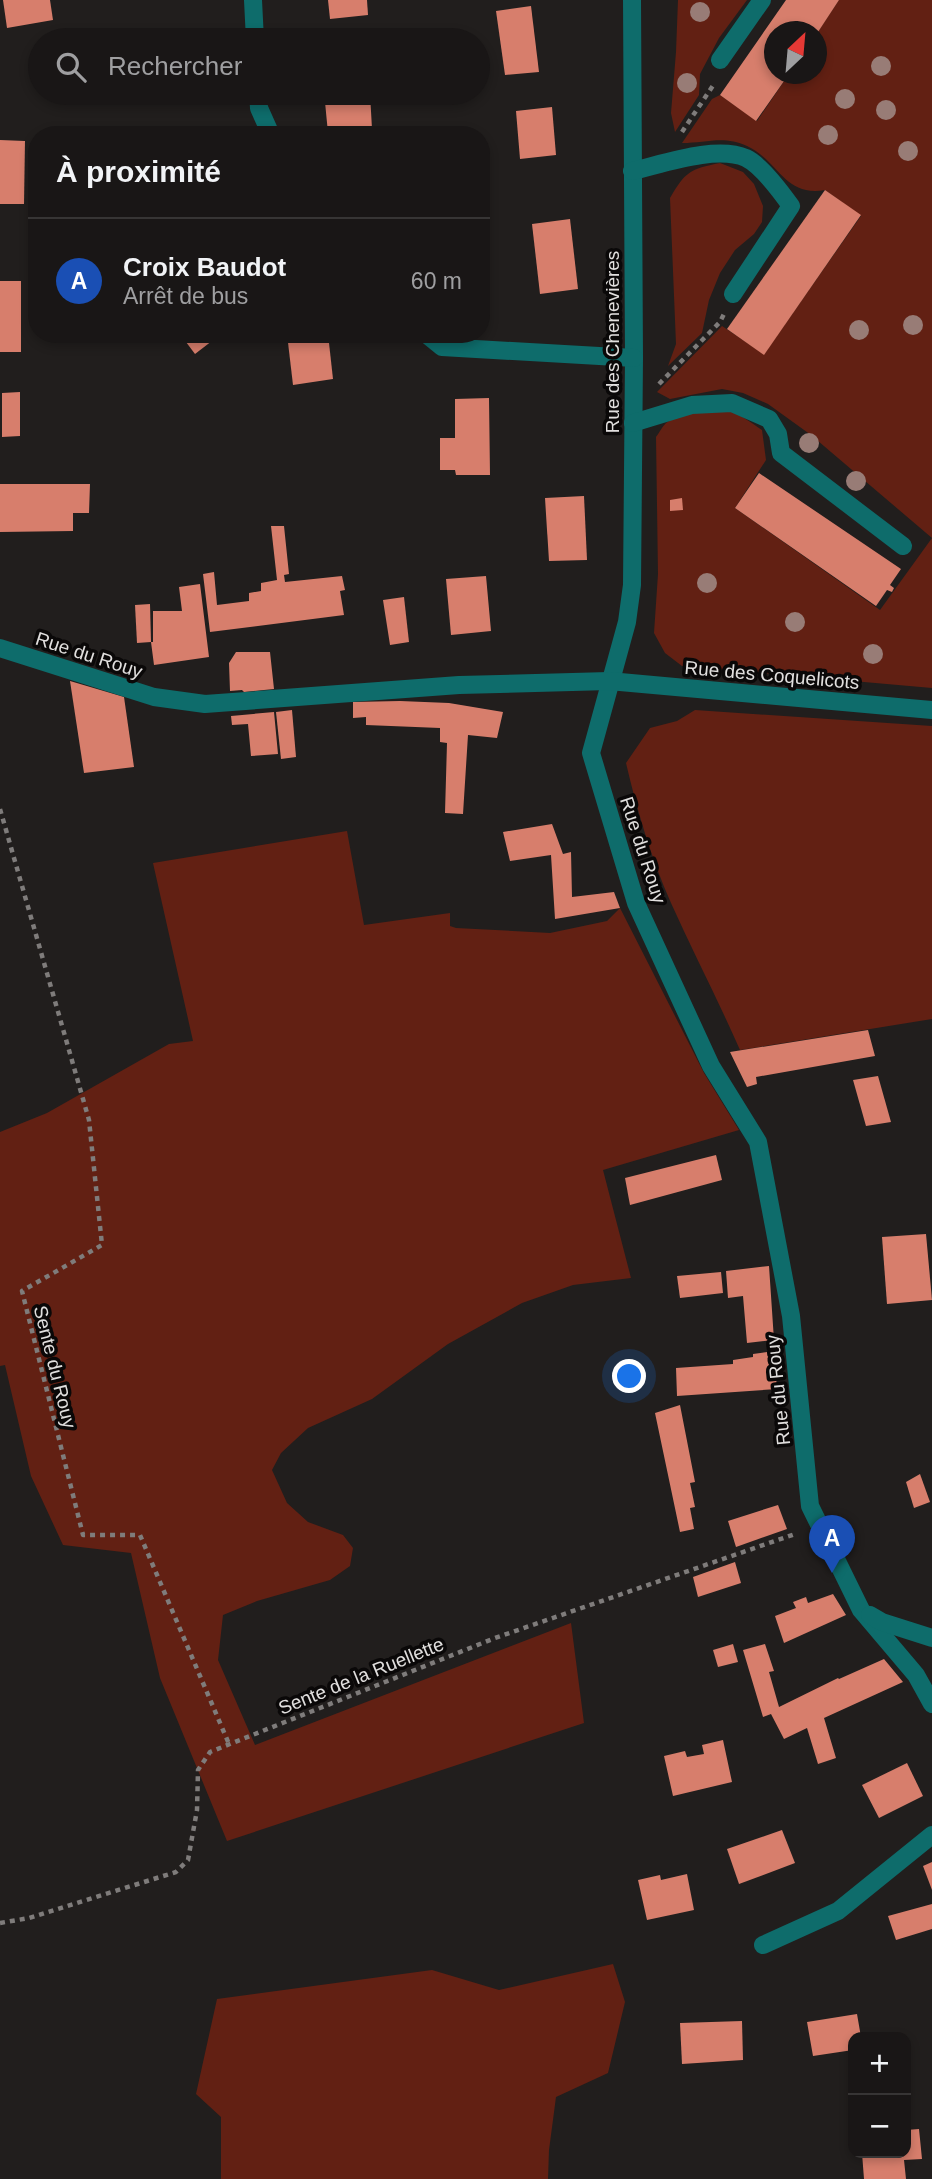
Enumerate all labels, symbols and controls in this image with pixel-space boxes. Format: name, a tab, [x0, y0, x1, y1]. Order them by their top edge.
north arrow	[764, 21, 827, 84]
search box	[28, 28, 490, 105]
icon: search	[52, 48, 90, 86]
text: Rechercher	[108, 51, 242, 81]
text: À proximité	[56, 155, 221, 188]
street label: Rue des Chenevières	[602, 251, 623, 433]
text: Croix Baudot	[123, 252, 286, 282]
text: A	[71, 268, 87, 294]
text: 60 m	[411, 268, 462, 294]
text: Arrêt de bus	[123, 283, 248, 309]
street label: Rue du Rouy	[33, 628, 145, 682]
street label: Rue des Coquelicots	[684, 657, 860, 693]
street label: Rue du Rouy	[616, 794, 670, 906]
street label: Sente du Rouy	[30, 1303, 81, 1431]
street label: Rue du Rouy	[762, 1333, 794, 1446]
your location	[612, 1359, 646, 1393]
pin: A	[809, 1515, 855, 1573]
street label: Sente de la Ruellette	[275, 1633, 447, 1719]
map controls	[848, 2032, 911, 2158]
button: +	[848, 2032, 911, 2095]
button: −	[848, 2095, 911, 2158]

